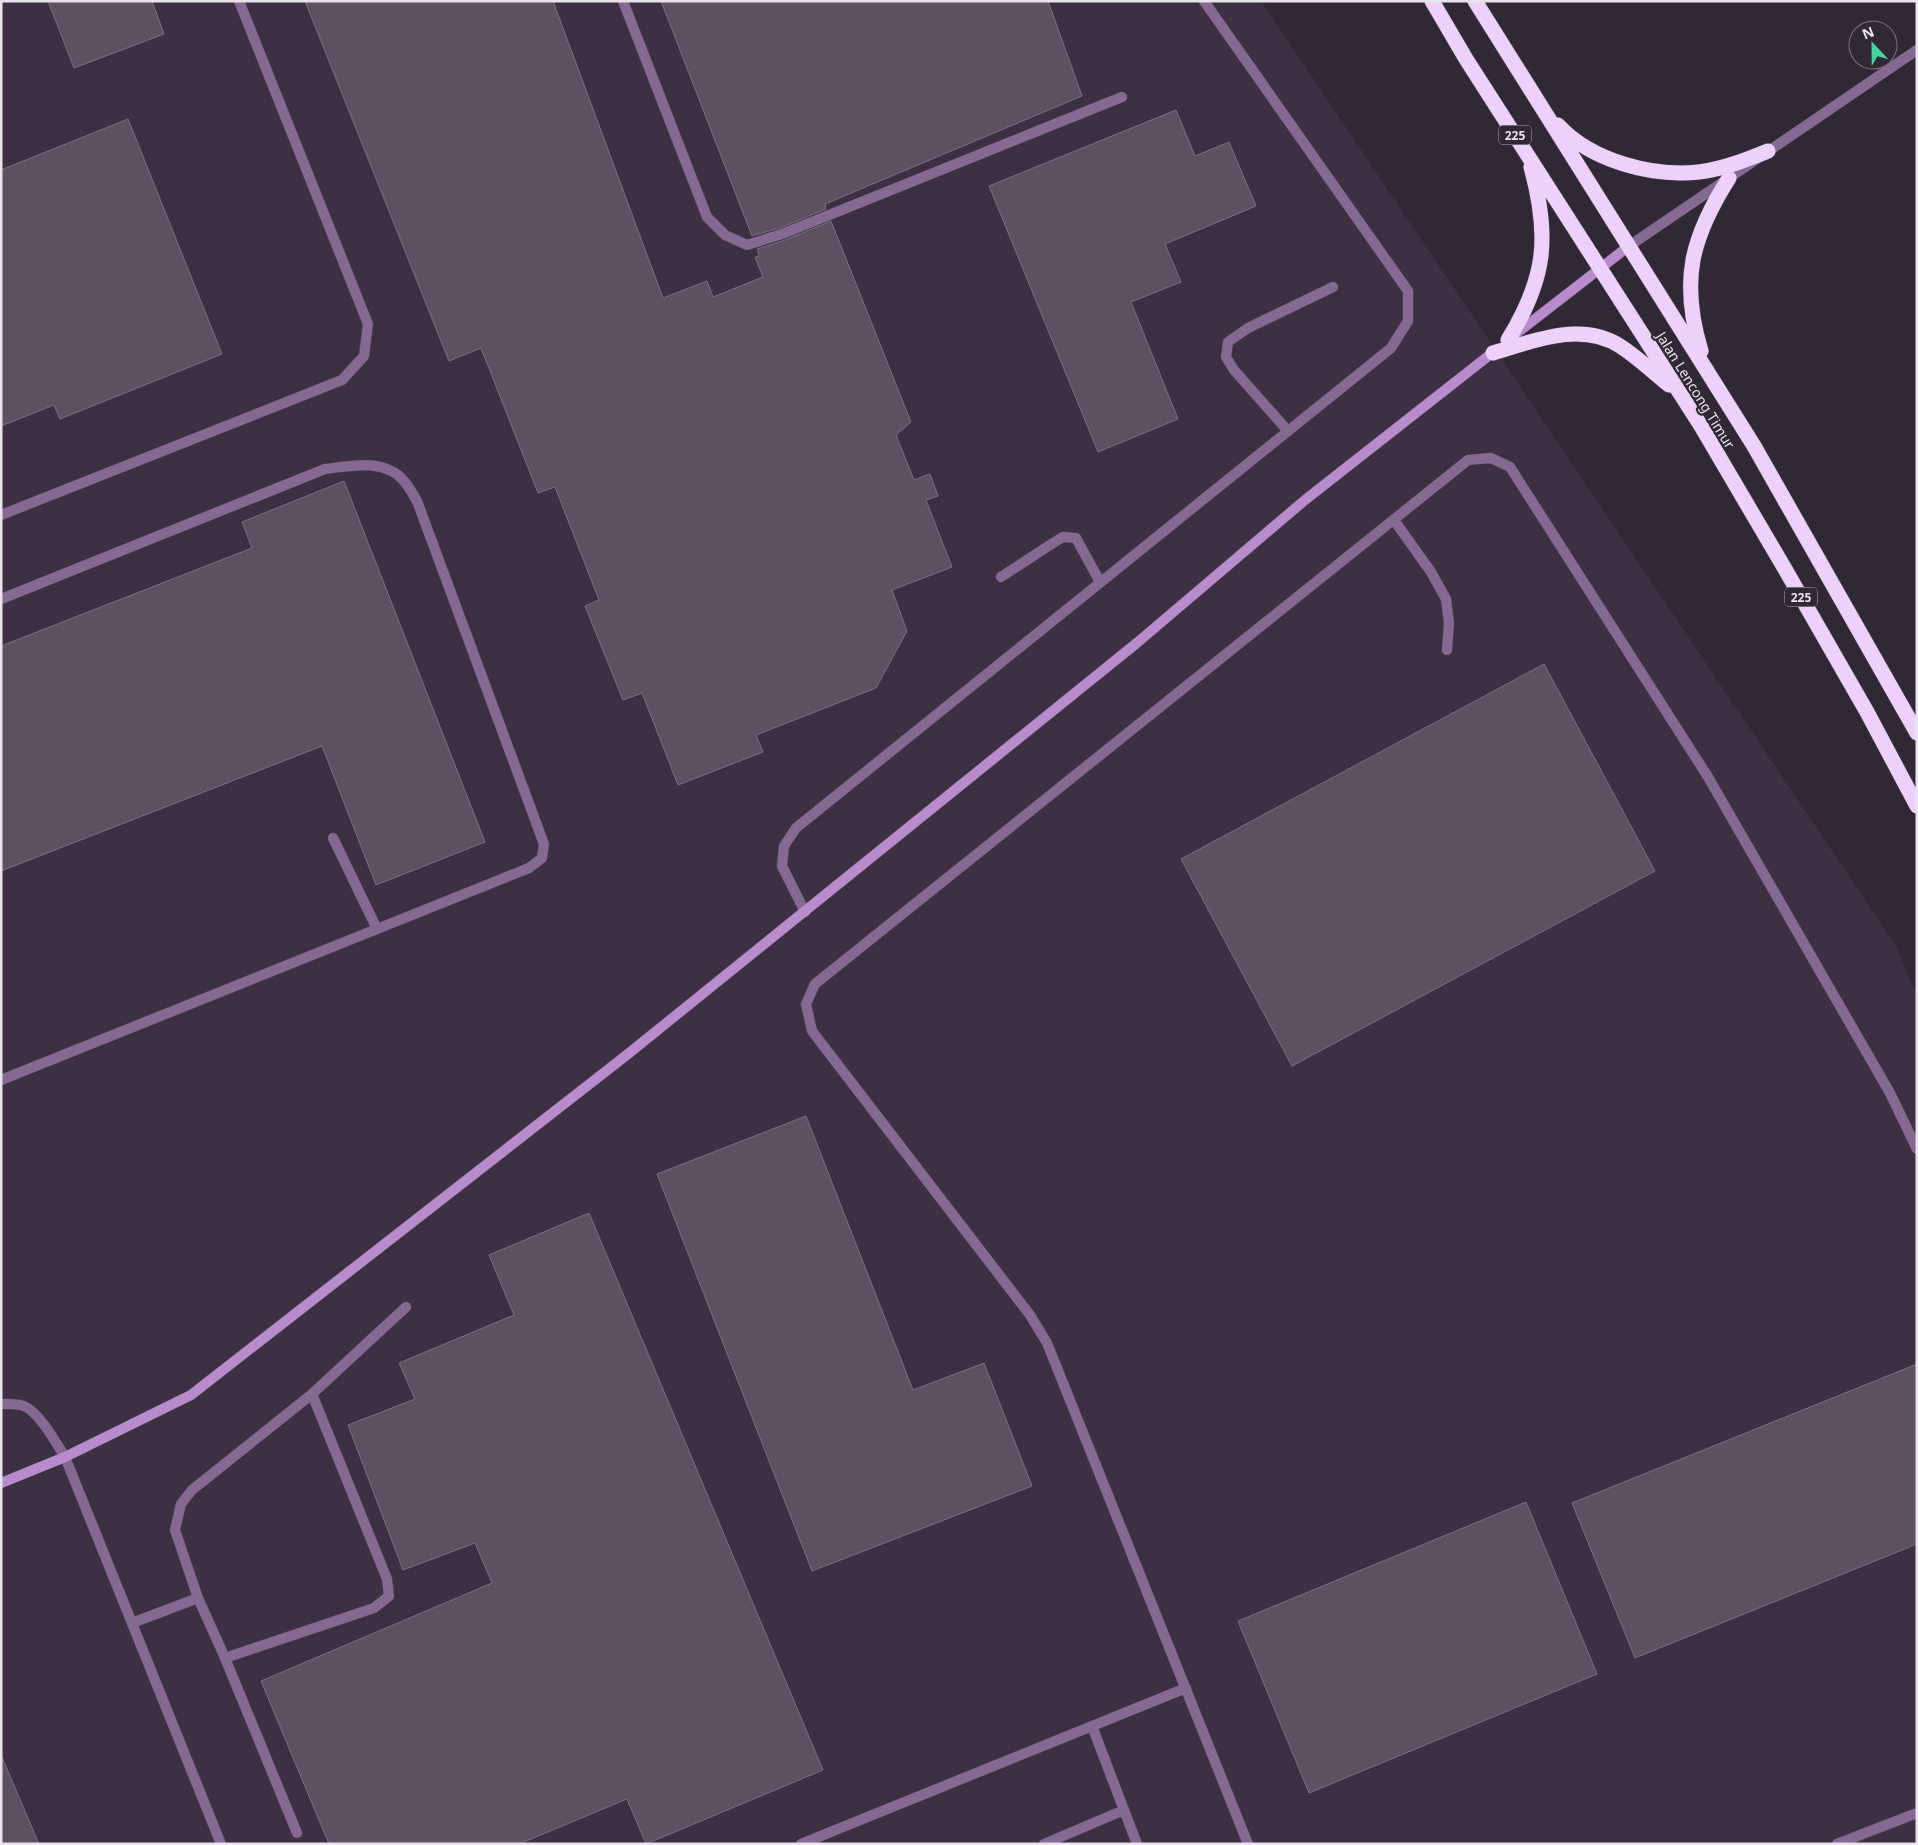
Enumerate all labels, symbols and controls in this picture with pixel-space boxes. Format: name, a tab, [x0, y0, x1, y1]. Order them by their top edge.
north arrow	[1848, 20, 1898, 70]
text: N	[1859, 22, 1877, 43]
road number: 225	[1499, 126, 1531, 144]
street label: Jalan Lencong Timur	[1651, 326, 1740, 452]
road number: 225	[1785, 588, 1817, 606]

